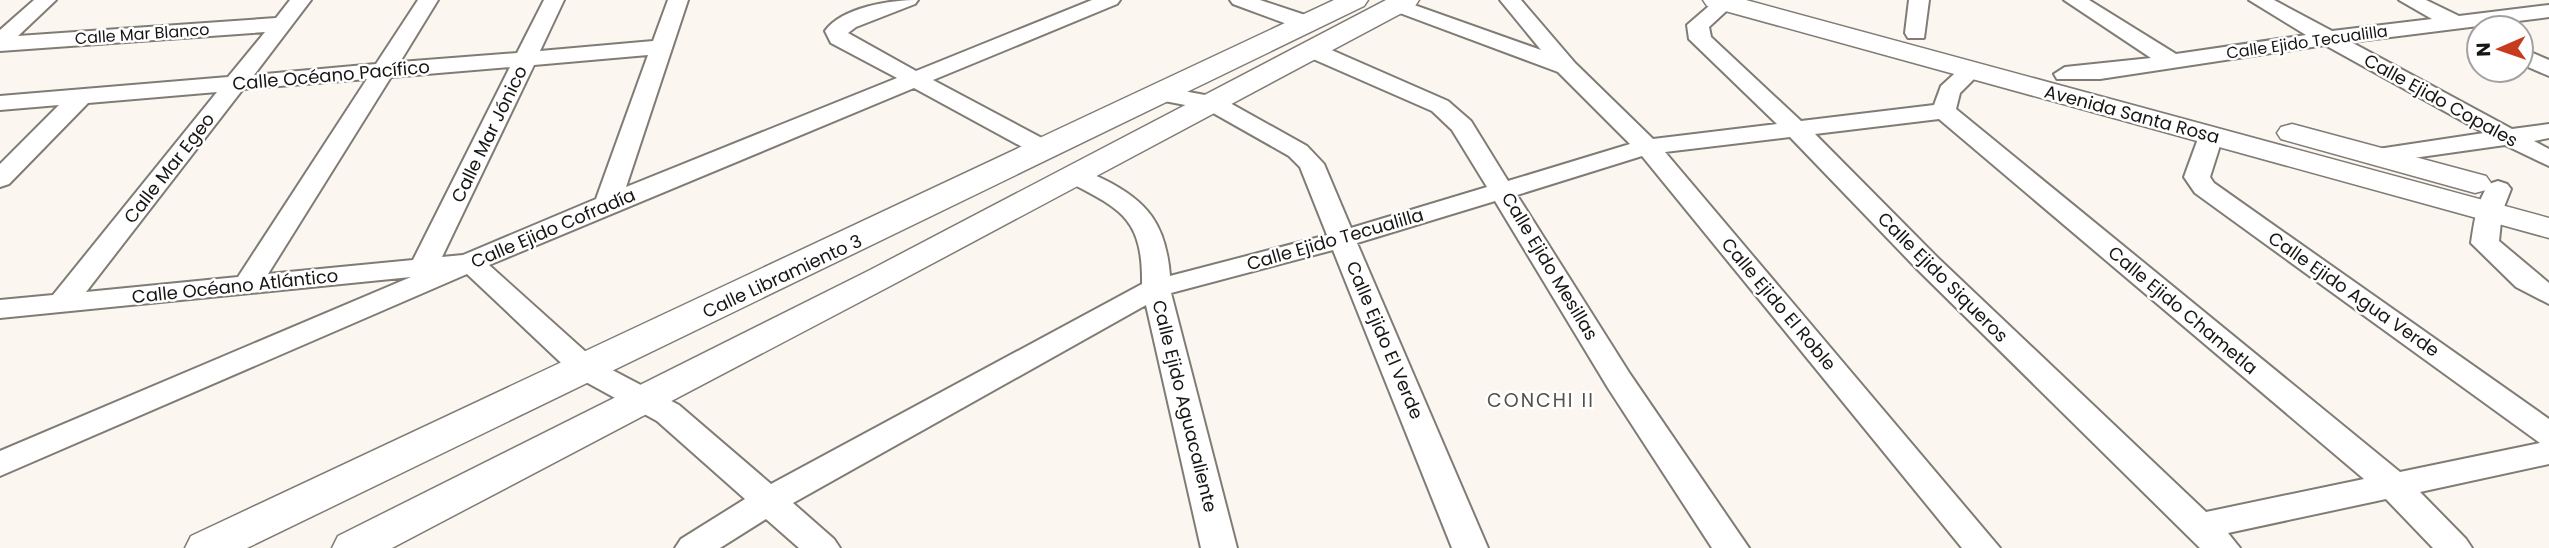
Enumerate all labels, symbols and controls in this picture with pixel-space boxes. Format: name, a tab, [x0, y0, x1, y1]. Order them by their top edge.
north arrow	[2465, 14, 2535, 84]
street label: Calle Mar Blanco	[74, 18, 210, 50]
street label: Calle Ejido Tecualilla	[2225, 19, 2389, 65]
text: N	[2470, 42, 2497, 57]
street label: Calle Ejido Copales	[2360, 47, 2522, 153]
street label: Calle Océano Pacífico	[231, 54, 431, 96]
street label: Calle Mar Jónico	[445, 61, 533, 207]
street label: Avenida Santa Rosa	[2042, 79, 2222, 149]
street label: Calle Mar Egeo	[118, 107, 220, 229]
street label: Calle Ejido Cofradía	[467, 182, 639, 274]
street label: Calle Ejido Mesillas	[1496, 187, 1604, 345]
street label: Calle Ejido Tecualilla	[1244, 202, 1426, 276]
street label: Calle Ejido Siqueros	[1872, 206, 2014, 348]
street label: Calle Ejido Agua Verde	[2263, 225, 2445, 363]
street label: Calle Libramiento 3	[698, 228, 866, 324]
street label: Calle Ejido El Roble	[1716, 232, 1842, 376]
street label: Calle Ejido Chametla	[2103, 240, 2263, 380]
street label: Calle Ejido El Verde	[1340, 257, 1430, 423]
street label: Calle Océano Atlántico	[131, 263, 339, 309]
street label: Calle Ejido Aguacaliente	[1147, 297, 1223, 515]
district label: CONCHI II	[1487, 387, 1595, 414]

